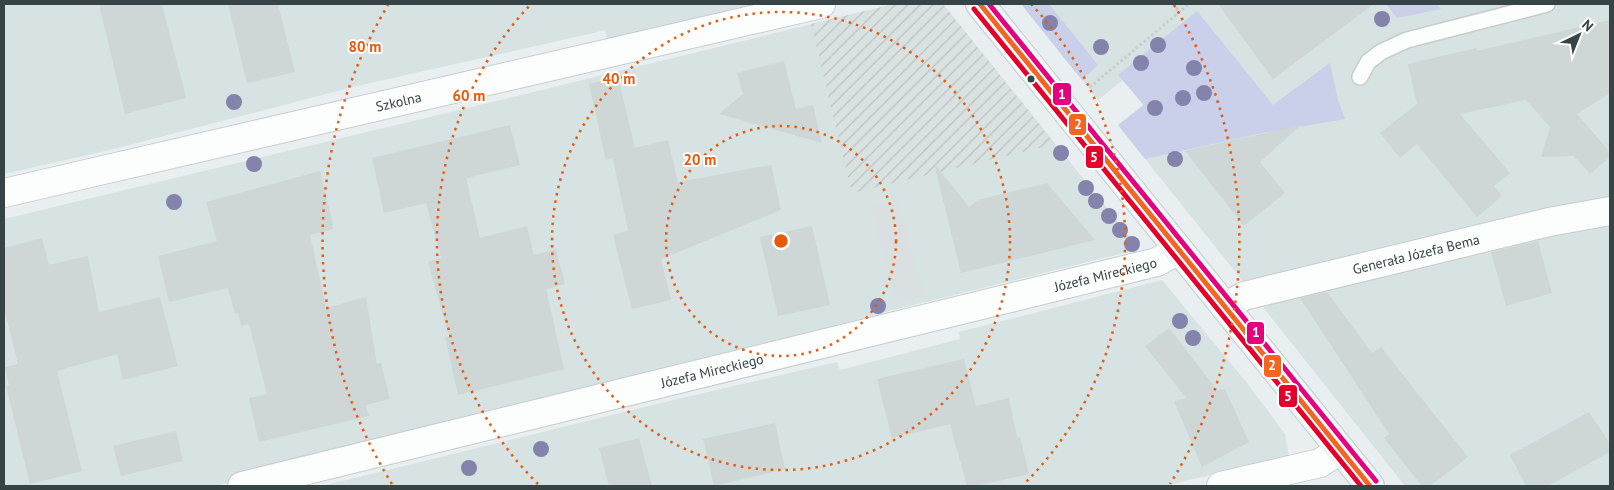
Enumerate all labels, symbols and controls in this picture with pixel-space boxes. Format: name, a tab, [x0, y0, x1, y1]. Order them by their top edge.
north arrow	[1554, 10, 1604, 60]
text: N	[1578, 16, 1597, 35]
text: 80 m	[349, 37, 381, 56]
text: 40 m	[603, 69, 635, 88]
unlabelled marker	[1026, 74, 1036, 84]
line badge: 1	[1052, 82, 1072, 106]
text: 1	[1058, 85, 1066, 103]
text: 60 m	[453, 86, 485, 105]
street label: Szkolna	[374, 88, 423, 116]
line badge: 2	[1068, 113, 1087, 136]
text: 2	[1074, 115, 1082, 133]
line badge: 5	[1085, 145, 1104, 169]
text: 5	[1090, 148, 1098, 166]
text: 20 m	[684, 150, 716, 169]
street label: Generała Józefa Bema	[1351, 230, 1482, 278]
centre of rings	[772, 232, 790, 250]
street label: Józefa Mireckiego	[1051, 253, 1159, 296]
line badge: 1	[1246, 321, 1265, 345]
text: 1	[1252, 323, 1260, 341]
street label: Józefa Mireckiego	[658, 350, 765, 392]
line badge: 2	[1263, 354, 1282, 378]
text: 2	[1268, 356, 1276, 374]
line badge: 5	[1278, 384, 1298, 408]
text: 5	[1284, 387, 1292, 405]

